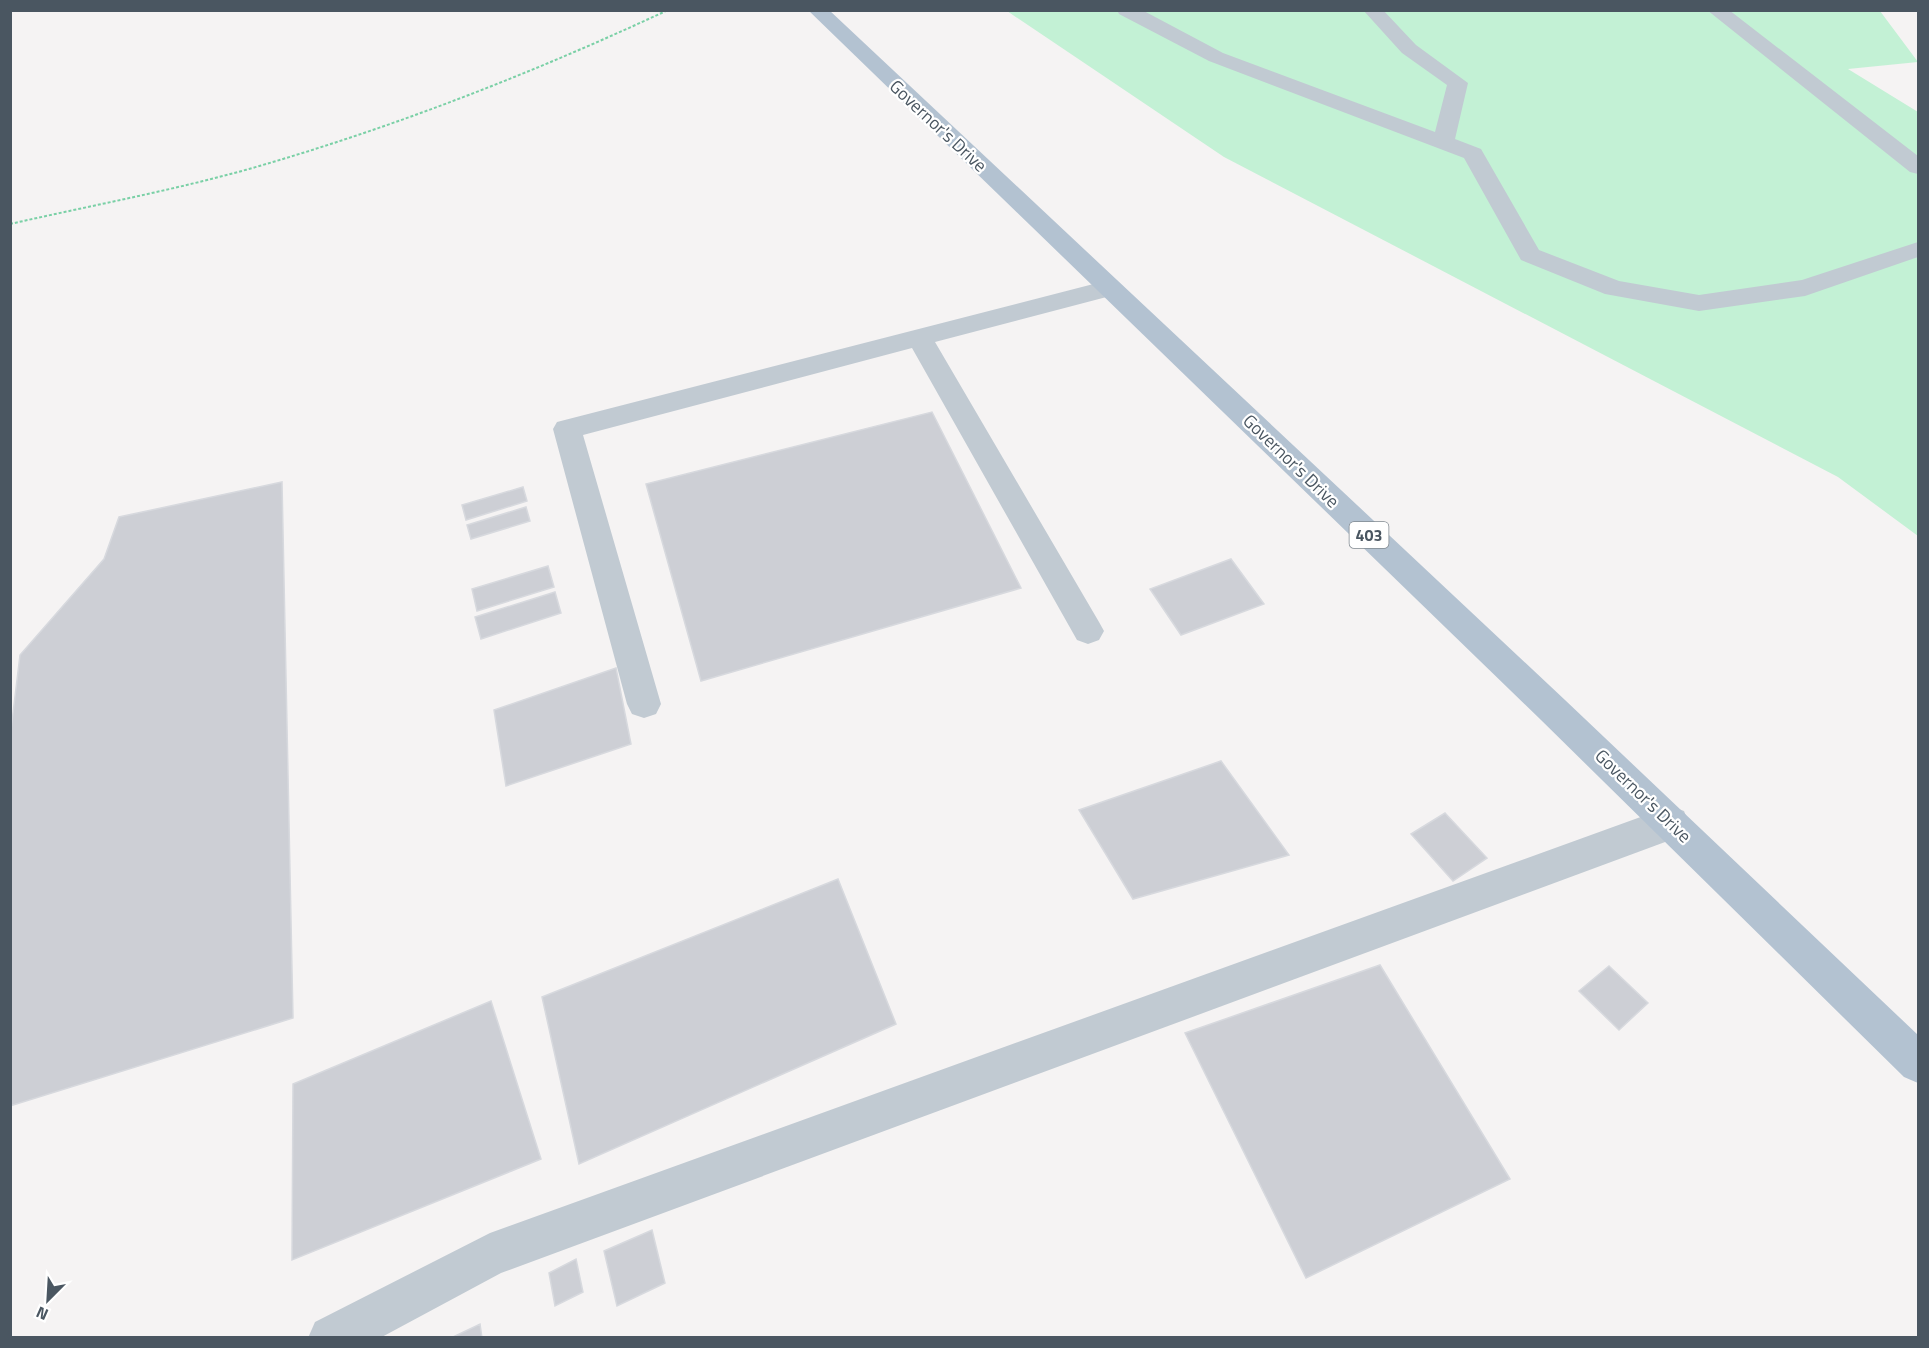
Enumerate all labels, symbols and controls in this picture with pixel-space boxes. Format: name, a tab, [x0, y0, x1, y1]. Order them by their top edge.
street label: Governor's Drive	[883, 73, 993, 178]
street label: Governor's Drive	[1237, 408, 1346, 514]
road number: 403	[1350, 522, 1388, 548]
street label: Governor's Drive	[1589, 743, 1698, 849]
north arrow	[18, 1270, 78, 1330]
text: N	[32, 1300, 52, 1327]

